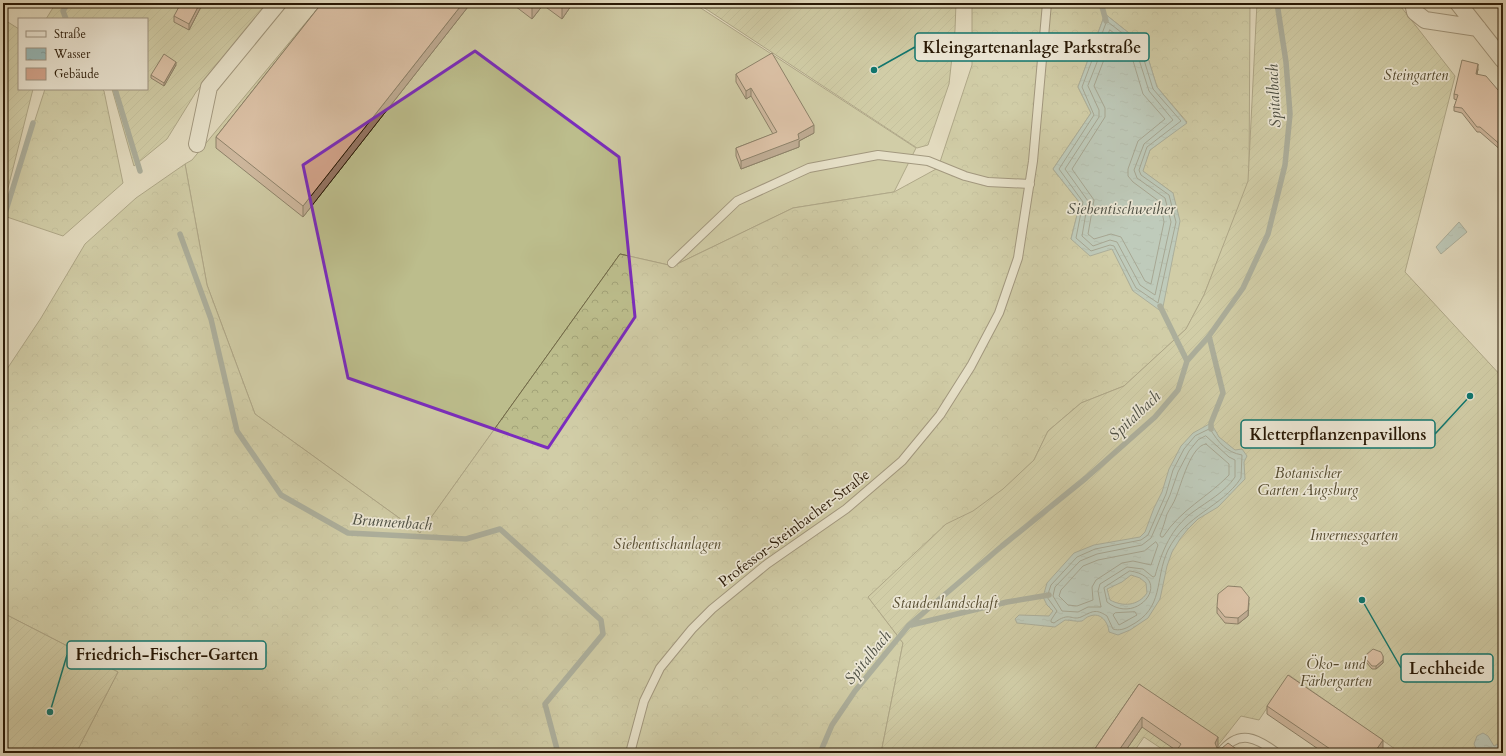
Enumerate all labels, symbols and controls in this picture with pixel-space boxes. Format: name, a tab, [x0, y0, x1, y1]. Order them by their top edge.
legend	[18, 18, 148, 90]
text: Straße	[54, 26, 86, 42]
callout: Kleingartenanlage Parkstraße	[915, 33, 1149, 61]
text: Kleingartenanlage Parkstraße	[923, 37, 1141, 59]
text: Wasser	[53, 46, 91, 62]
water label: Spitalbach	[1261, 63, 1287, 128]
park label: Steingarten	[1384, 65, 1449, 85]
text: Gebäude	[54, 66, 99, 82]
water label: Siebentischweiher	[1067, 198, 1176, 220]
water label: Spitalbach	[1104, 386, 1166, 446]
callout: Kletterpflanzenpavillons	[1241, 420, 1435, 448]
text: Kletterpflanzenpavillons	[1249, 424, 1427, 446]
park label: Botanischer Garten Augsburg	[1257, 463, 1359, 500]
street label: Professor-Steinbacher-Straße	[714, 464, 874, 591]
water label: Brunnenbach	[351, 508, 433, 536]
park label: Invernessgarten	[1310, 525, 1399, 545]
park label: Siebentischanlagen	[613, 534, 721, 554]
park label: Staudenlandschaft	[892, 593, 998, 613]
water label: Spitalbach	[839, 626, 897, 689]
callout: Friedrich-Fischer-Garten	[67, 641, 266, 669]
text: Friedrich-Fischer-Garten	[76, 644, 259, 666]
park label: Öko- und Färbergarten	[1300, 654, 1373, 691]
callout: Lechheide	[1401, 654, 1493, 682]
text: Lechheide	[1409, 658, 1485, 680]

